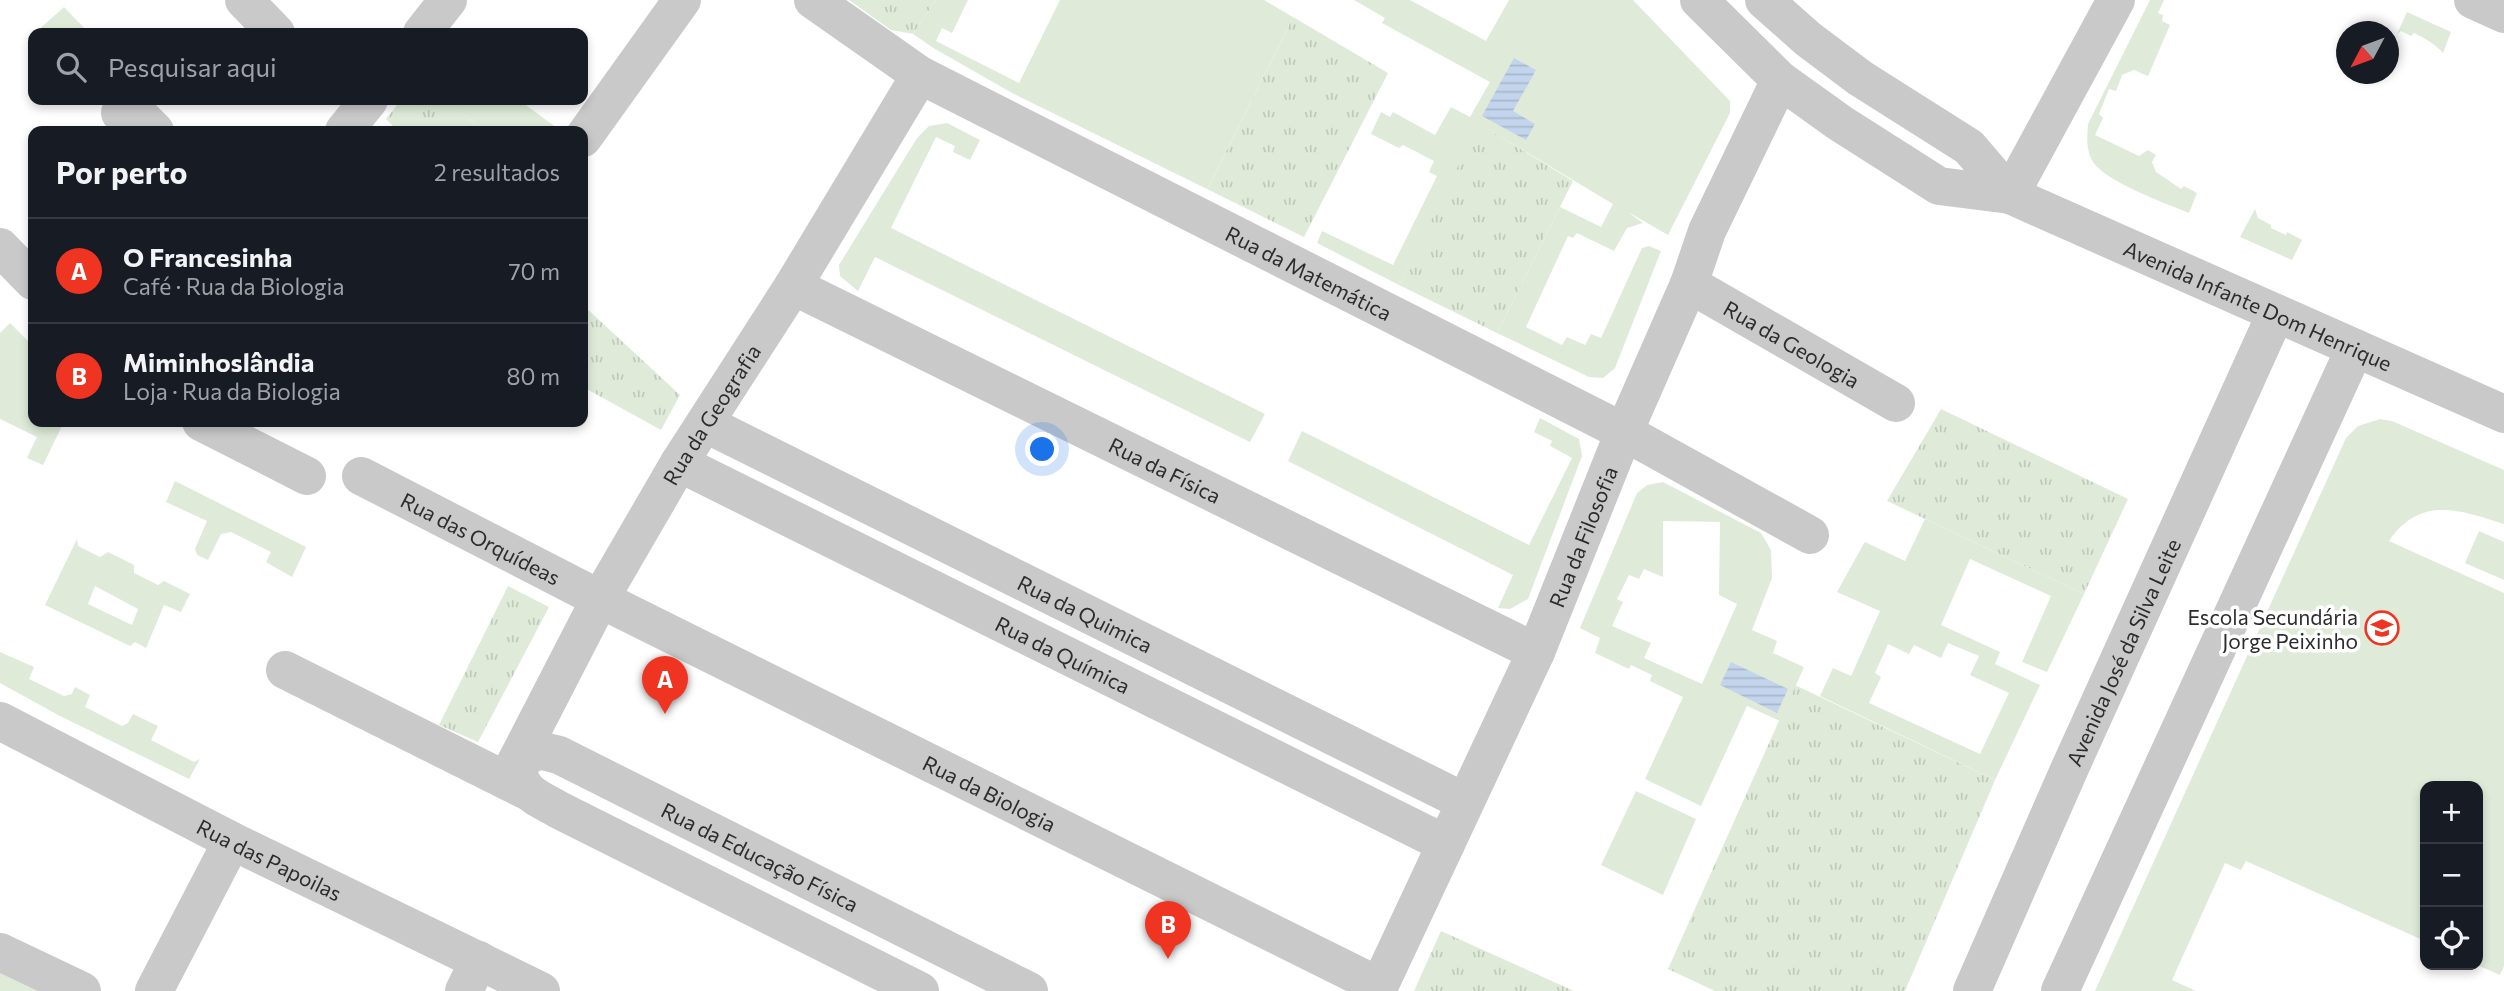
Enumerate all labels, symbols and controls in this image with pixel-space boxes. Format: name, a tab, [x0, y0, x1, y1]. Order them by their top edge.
north arrow	[2336, 21, 2399, 84]
search box	[28, 28, 588, 105]
icon: search	[52, 48, 90, 86]
text: Pesquisar aqui	[108, 51, 277, 82]
text: Por perto	[56, 153, 188, 190]
text: 2 resultados	[434, 158, 560, 186]
street label: Rua da Matemática	[1222, 220, 1396, 325]
street label: Avenida Infante Dom Henrique	[2120, 235, 2396, 375]
text: O Francesinha	[123, 241, 293, 272]
text: A	[71, 257, 87, 285]
text: 70 m	[508, 257, 560, 285]
text: Café · Rua da Biologia	[123, 272, 344, 300]
street label: Rua da Geologia	[1720, 294, 1865, 392]
street label: Rua da Geografia	[657, 339, 765, 489]
text: Miminhoslândia	[123, 346, 315, 377]
text: B	[71, 362, 87, 390]
text: 80 m	[507, 362, 560, 390]
text: Loja · Rua da Biologia	[123, 377, 341, 405]
street label: Rua da Física	[1105, 431, 1225, 507]
your location	[1025, 432, 1059, 466]
street label: Rua da Filosofia	[1543, 462, 1622, 610]
street label: Rua das Orquídeas	[397, 486, 565, 589]
street label: Avenida José da Silva Leite	[2060, 534, 2185, 769]
street label: Rua da Quimica	[1014, 569, 1157, 657]
place label: Escola Secundária Jorge Peixinho	[2187, 604, 2358, 653]
school or university icon: Escola Secundária Jorge Peixinho	[2363, 609, 2401, 647]
street label: Rua da Química	[992, 610, 1135, 698]
pin: A	[642, 656, 688, 714]
street label: Rua da Biologia	[919, 749, 1060, 836]
map controls	[2420, 781, 2483, 970]
button: +	[2420, 781, 2483, 844]
street label: Rua da Educação Física	[658, 796, 863, 916]
street label: Rua das Papoilas	[193, 813, 346, 905]
button: −	[2420, 844, 2483, 907]
pin: B	[1145, 901, 1191, 959]
button: locate	[2420, 907, 2483, 970]

